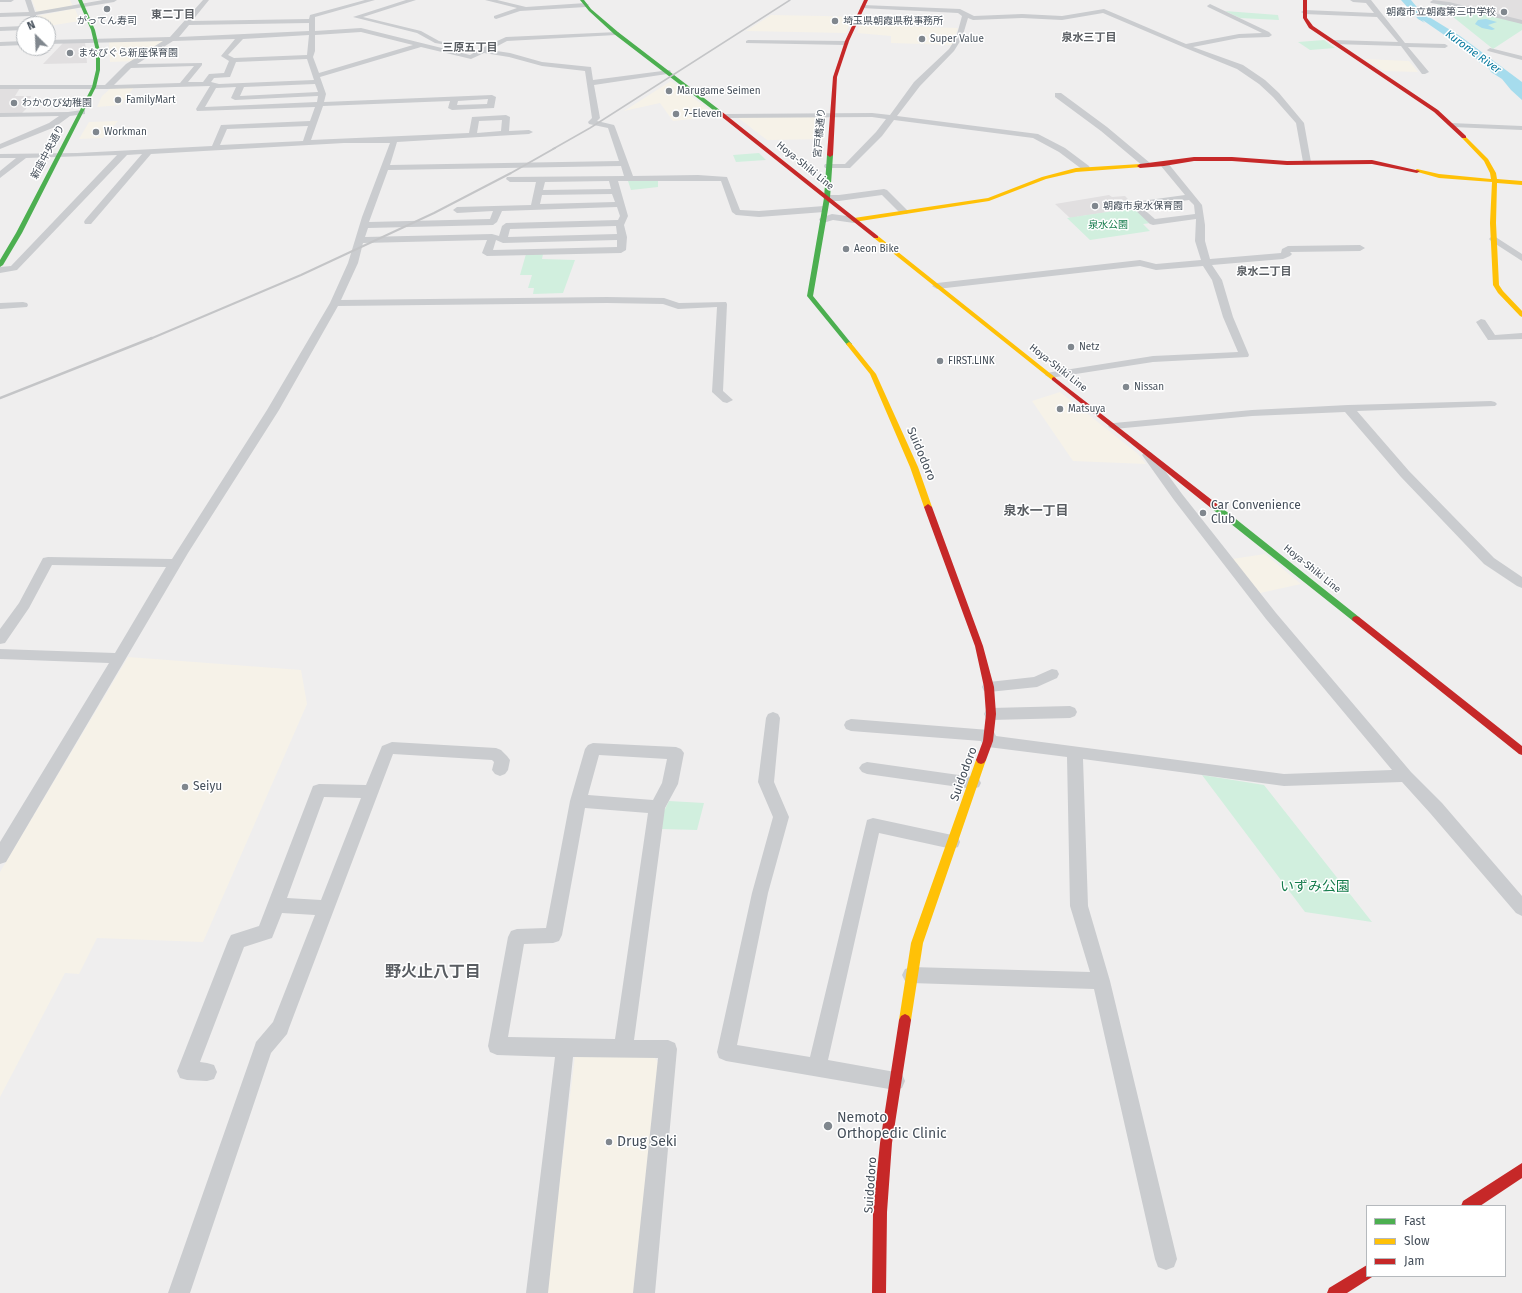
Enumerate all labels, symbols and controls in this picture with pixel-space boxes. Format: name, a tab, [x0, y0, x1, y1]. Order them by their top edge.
marker: がってん寿司	[102, 4, 112, 14]
place label: 朝霞市立朝霞第三中学校	[1386, 6, 1496, 18]
marker: 朝霞市立朝霞第三中学校	[1499, 7, 1509, 17]
district label: 東二丁目	[151, 8, 195, 22]
place label: がってん寿司	[77, 15, 137, 27]
place label: 埼玉県朝霞県税事務所	[843, 15, 943, 27]
north arrow	[16, 16, 56, 56]
marker: 埼玉県朝霞県税事務所	[830, 16, 840, 26]
text: N	[25, 18, 37, 33]
water label: Kurome River	[1443, 27, 1503, 77]
district label: 泉水三丁目	[1062, 31, 1116, 45]
place label: Super Value	[930, 33, 984, 45]
marker: Super Value	[917, 34, 927, 44]
district label: 三原五丁目	[443, 41, 497, 55]
place label: まなびぐら新座保育園	[78, 47, 178, 59]
marker: まなびぐら新座保育園	[65, 48, 75, 58]
place label: Marugame Seimen	[677, 85, 761, 97]
marker: Marugame Seimen	[664, 86, 674, 96]
place label: FamilyMart	[126, 94, 176, 106]
marker: FamilyMart	[113, 95, 123, 105]
place label: わかのび幼稚園	[22, 97, 92, 109]
marker: わかのび幼稚園	[9, 98, 19, 108]
place label: 7-Eleven	[684, 108, 722, 120]
street label: 宮戸橋通り	[812, 108, 828, 158]
marker: 7-Eleven	[671, 109, 681, 119]
street label: 新座中央通り	[29, 123, 67, 181]
place label: Workman	[104, 126, 147, 138]
marker: Workman	[91, 127, 101, 137]
street label: Hoya-Shiki Line	[774, 139, 836, 193]
place label: 朝霞市泉水保育園	[1103, 200, 1183, 212]
marker: 朝霞市泉水保育園	[1090, 201, 1100, 211]
park label: 泉水公園	[1088, 219, 1128, 231]
place label: Aeon Bike	[854, 243, 899, 255]
marker: Aeon Bike	[841, 244, 851, 254]
district label: 泉水二丁目	[1237, 265, 1291, 279]
place label: Netz	[1079, 341, 1099, 353]
street label: Hoya-Shiki Line	[1027, 342, 1089, 394]
marker: Netz	[1066, 342, 1076, 352]
place label: FIRST.LINK	[948, 355, 995, 367]
marker: FIRST.LINK	[935, 356, 945, 366]
place label: Nissan	[1134, 381, 1164, 393]
marker: Nissan	[1121, 382, 1131, 392]
place label: Matsuya	[1068, 403, 1106, 415]
marker: Matsuya	[1055, 404, 1065, 414]
street label: Suidodoro	[903, 425, 939, 483]
place label: Car Convenience Club	[1211, 499, 1301, 527]
district label: 泉水一丁目	[1004, 503, 1068, 519]
marker: Car Convenience Club	[1198, 508, 1208, 518]
street label: Hoya-Shiki Line	[1281, 542, 1343, 596]
street label: Suidodoro	[948, 745, 980, 803]
place label: Seiyu	[193, 780, 222, 794]
marker: Seiyu	[180, 782, 190, 792]
park label: いずみ公園	[1280, 879, 1350, 895]
district label: 野火止八丁目	[385, 963, 481, 983]
place label: Nemoto Orthopedic Clinic	[837, 1110, 947, 1142]
marker: Nemoto Orthopedic Clinic	[822, 1120, 834, 1132]
place label: Drug Seki	[617, 1134, 677, 1150]
marker: Drug Seki	[604, 1137, 614, 1147]
street label: Suidodoro	[862, 1156, 880, 1214]
legend	[1366, 1205, 1506, 1277]
text: Fast	[1404, 1214, 1426, 1228]
text: Slow	[1404, 1234, 1430, 1248]
text: Jam	[1404, 1254, 1424, 1268]

